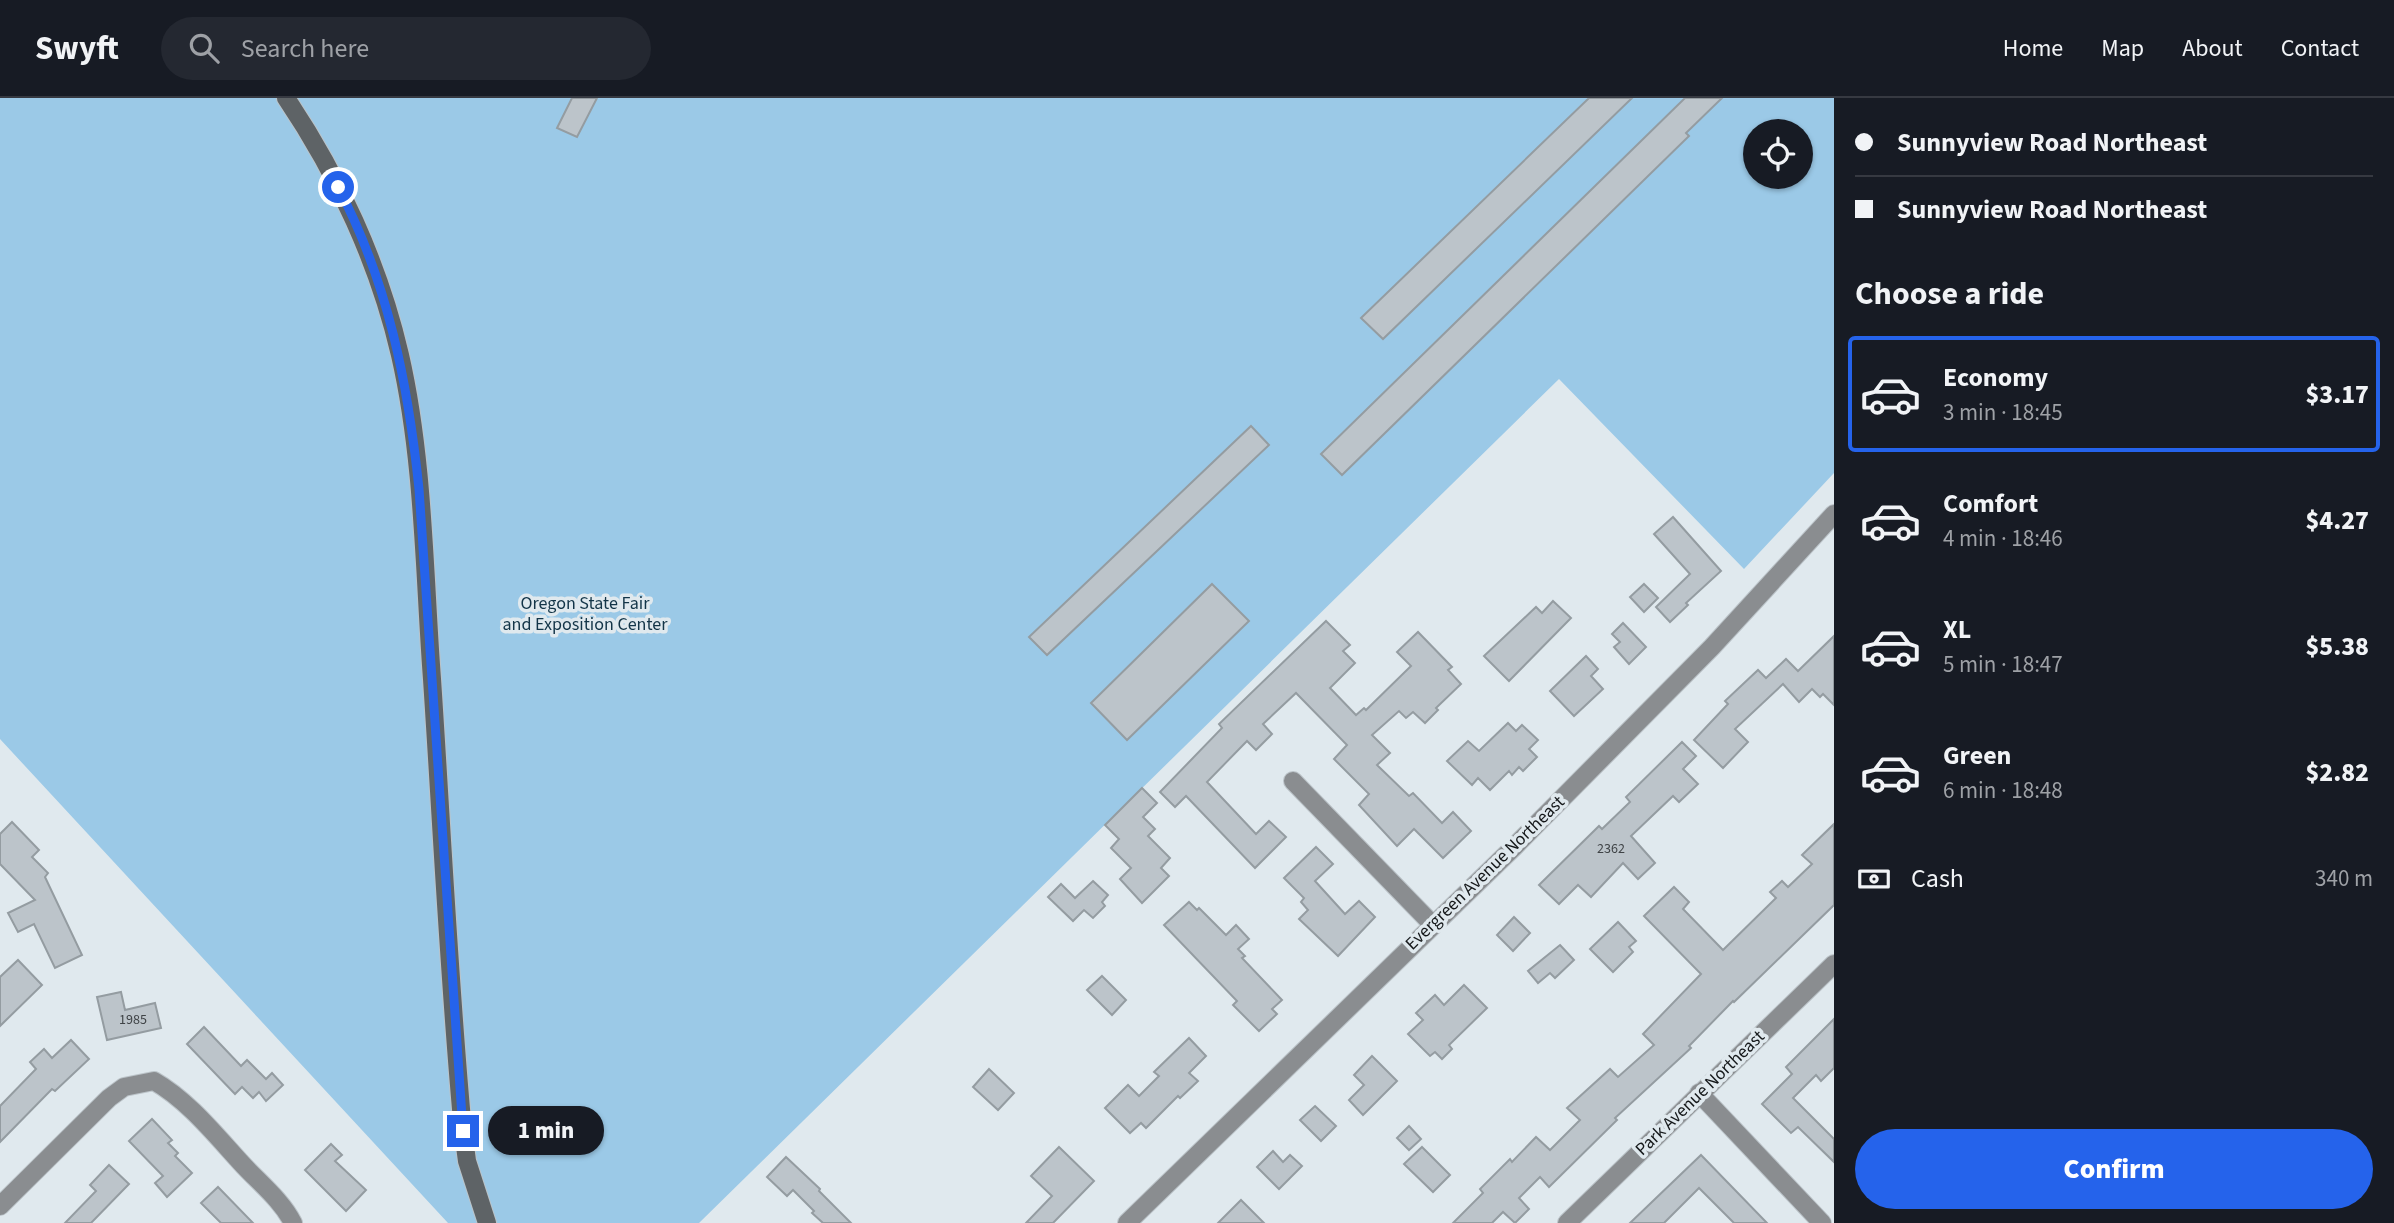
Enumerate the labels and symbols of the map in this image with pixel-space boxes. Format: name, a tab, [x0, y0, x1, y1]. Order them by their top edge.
route start	[322, 171, 354, 203]
park label: Oregon State Fair and Exposition Center	[503, 591, 668, 637]
street label: Evergreen Avenue Northeast	[1400, 790, 1570, 956]
house number: 2362	[1597, 839, 1625, 859]
house number: 1985	[119, 1010, 147, 1030]
street label: Park Avenue Northeast	[1630, 1025, 1770, 1161]
callout: 1 min	[488, 1107, 603, 1156]
route end	[447, 1115, 479, 1147]

